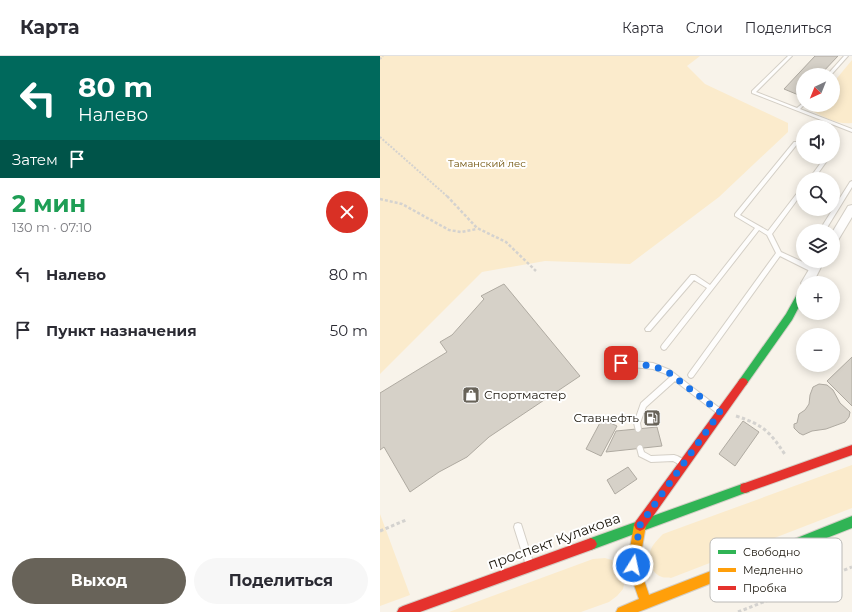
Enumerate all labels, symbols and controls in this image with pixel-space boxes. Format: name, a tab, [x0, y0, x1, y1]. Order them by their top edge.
text: Карта	[20, 16, 80, 39]
text: Карта	[622, 19, 664, 37]
text: Слои	[686, 19, 723, 37]
text: Поделиться	[745, 19, 832, 37]
north arrow	[796, 68, 840, 112]
map controls	[796, 68, 840, 372]
text: 80 m	[78, 70, 153, 104]
icon: left	[12, 72, 64, 124]
text: Налево	[78, 104, 148, 126]
button: sound	[796, 120, 840, 164]
icon: arrive	[66, 148, 88, 170]
text: Затем	[12, 150, 58, 169]
park label: Таманский лес	[448, 157, 526, 170]
button: search	[796, 172, 840, 216]
text: 2 мин	[12, 189, 86, 218]
button: close	[326, 191, 368, 233]
text: 130 m · 07:10	[12, 219, 92, 235]
button: layers	[796, 224, 840, 268]
icon: left	[12, 263, 34, 285]
text: Налево	[46, 265, 106, 284]
text: 80 m	[329, 265, 368, 284]
button: +	[796, 276, 840, 320]
icon: arrive	[12, 319, 34, 341]
text: Пункт назначения	[46, 321, 197, 340]
text: 50 m	[330, 321, 368, 340]
button: −	[796, 328, 840, 372]
pin	[604, 346, 638, 380]
icon: arrive	[610, 352, 632, 374]
shop icon: Спортмастер	[461, 385, 481, 405]
place label: Спортмастер	[484, 387, 566, 402]
fuel station icon: Ставнефть	[642, 408, 662, 428]
place label: Ставнефть	[573, 410, 639, 425]
street label: проспект Кулакова	[485, 509, 623, 573]
legend	[710, 538, 842, 602]
position arrow	[612, 544, 654, 586]
text: Свободно	[743, 545, 800, 559]
button: Выход	[12, 558, 186, 604]
button: Поделиться	[194, 558, 368, 604]
text: Медленно	[743, 563, 803, 577]
text: Пробка	[743, 581, 787, 595]

